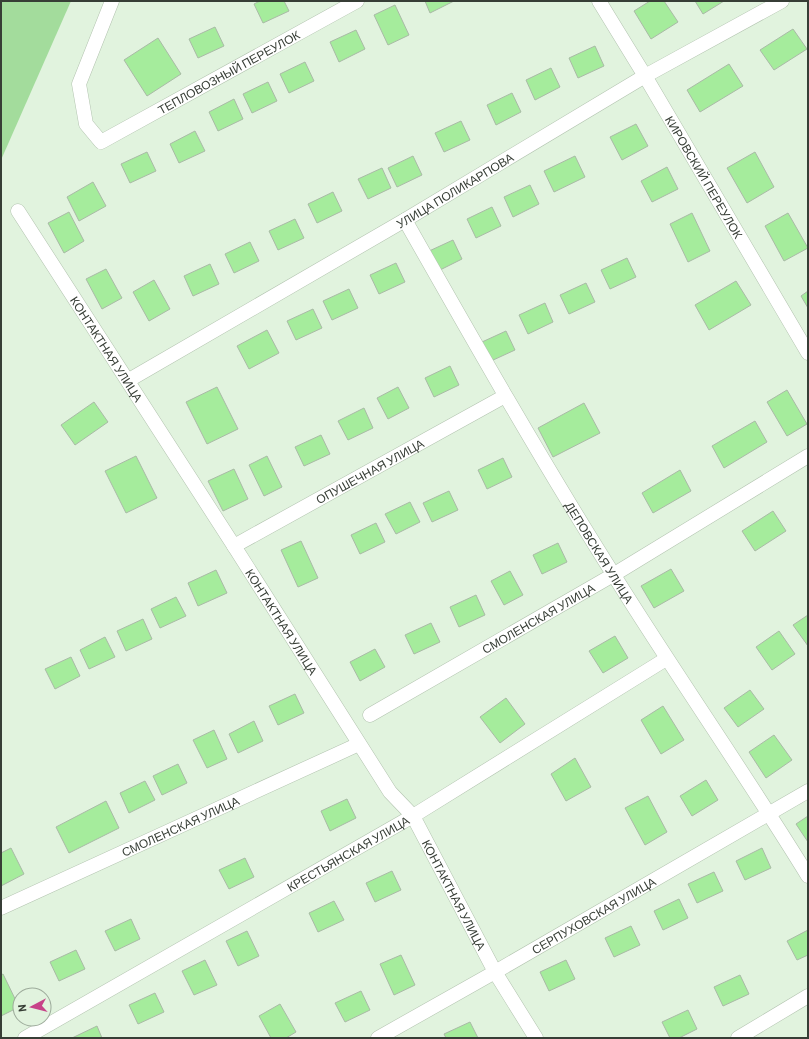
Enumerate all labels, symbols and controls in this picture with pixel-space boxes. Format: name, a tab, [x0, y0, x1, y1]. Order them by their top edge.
street label: ТЕПЛОВОЗНЫЙ ПЕРЕУЛОК	[155, 27, 302, 116]
street label: КИРОВСКИЙ ПЕРЕУЛОК	[663, 113, 746, 241]
street label: УЛИЦА ПОЛИКАРПОВА	[394, 150, 516, 231]
street label: КОНТАКТНАЯ УЛИЦА	[68, 294, 146, 404]
street label: ОПУШЕЧНАЯ УЛИЦА	[313, 436, 426, 506]
street label: ДЕПОВСКАЯ УЛИЦА	[562, 499, 637, 606]
street label: КОНТАКТНАЯ УЛИЦА	[243, 566, 321, 677]
street label: СМОЛЕНСКАЯ УЛИЦА	[479, 580, 597, 656]
street label: СМОЛЕНСКАЯ УЛИЦА	[119, 793, 241, 859]
street label: КРЕСТЬЯНСКАЯ УЛИЦА	[284, 813, 412, 894]
street label: КОНТАКТНАЯ УЛИЦА	[420, 837, 489, 952]
street label: СЕРПУХОВСКАЯ УЛИЦА	[529, 874, 658, 956]
north arrow	[12, 987, 52, 1027]
text: N	[15, 1004, 28, 1013]

